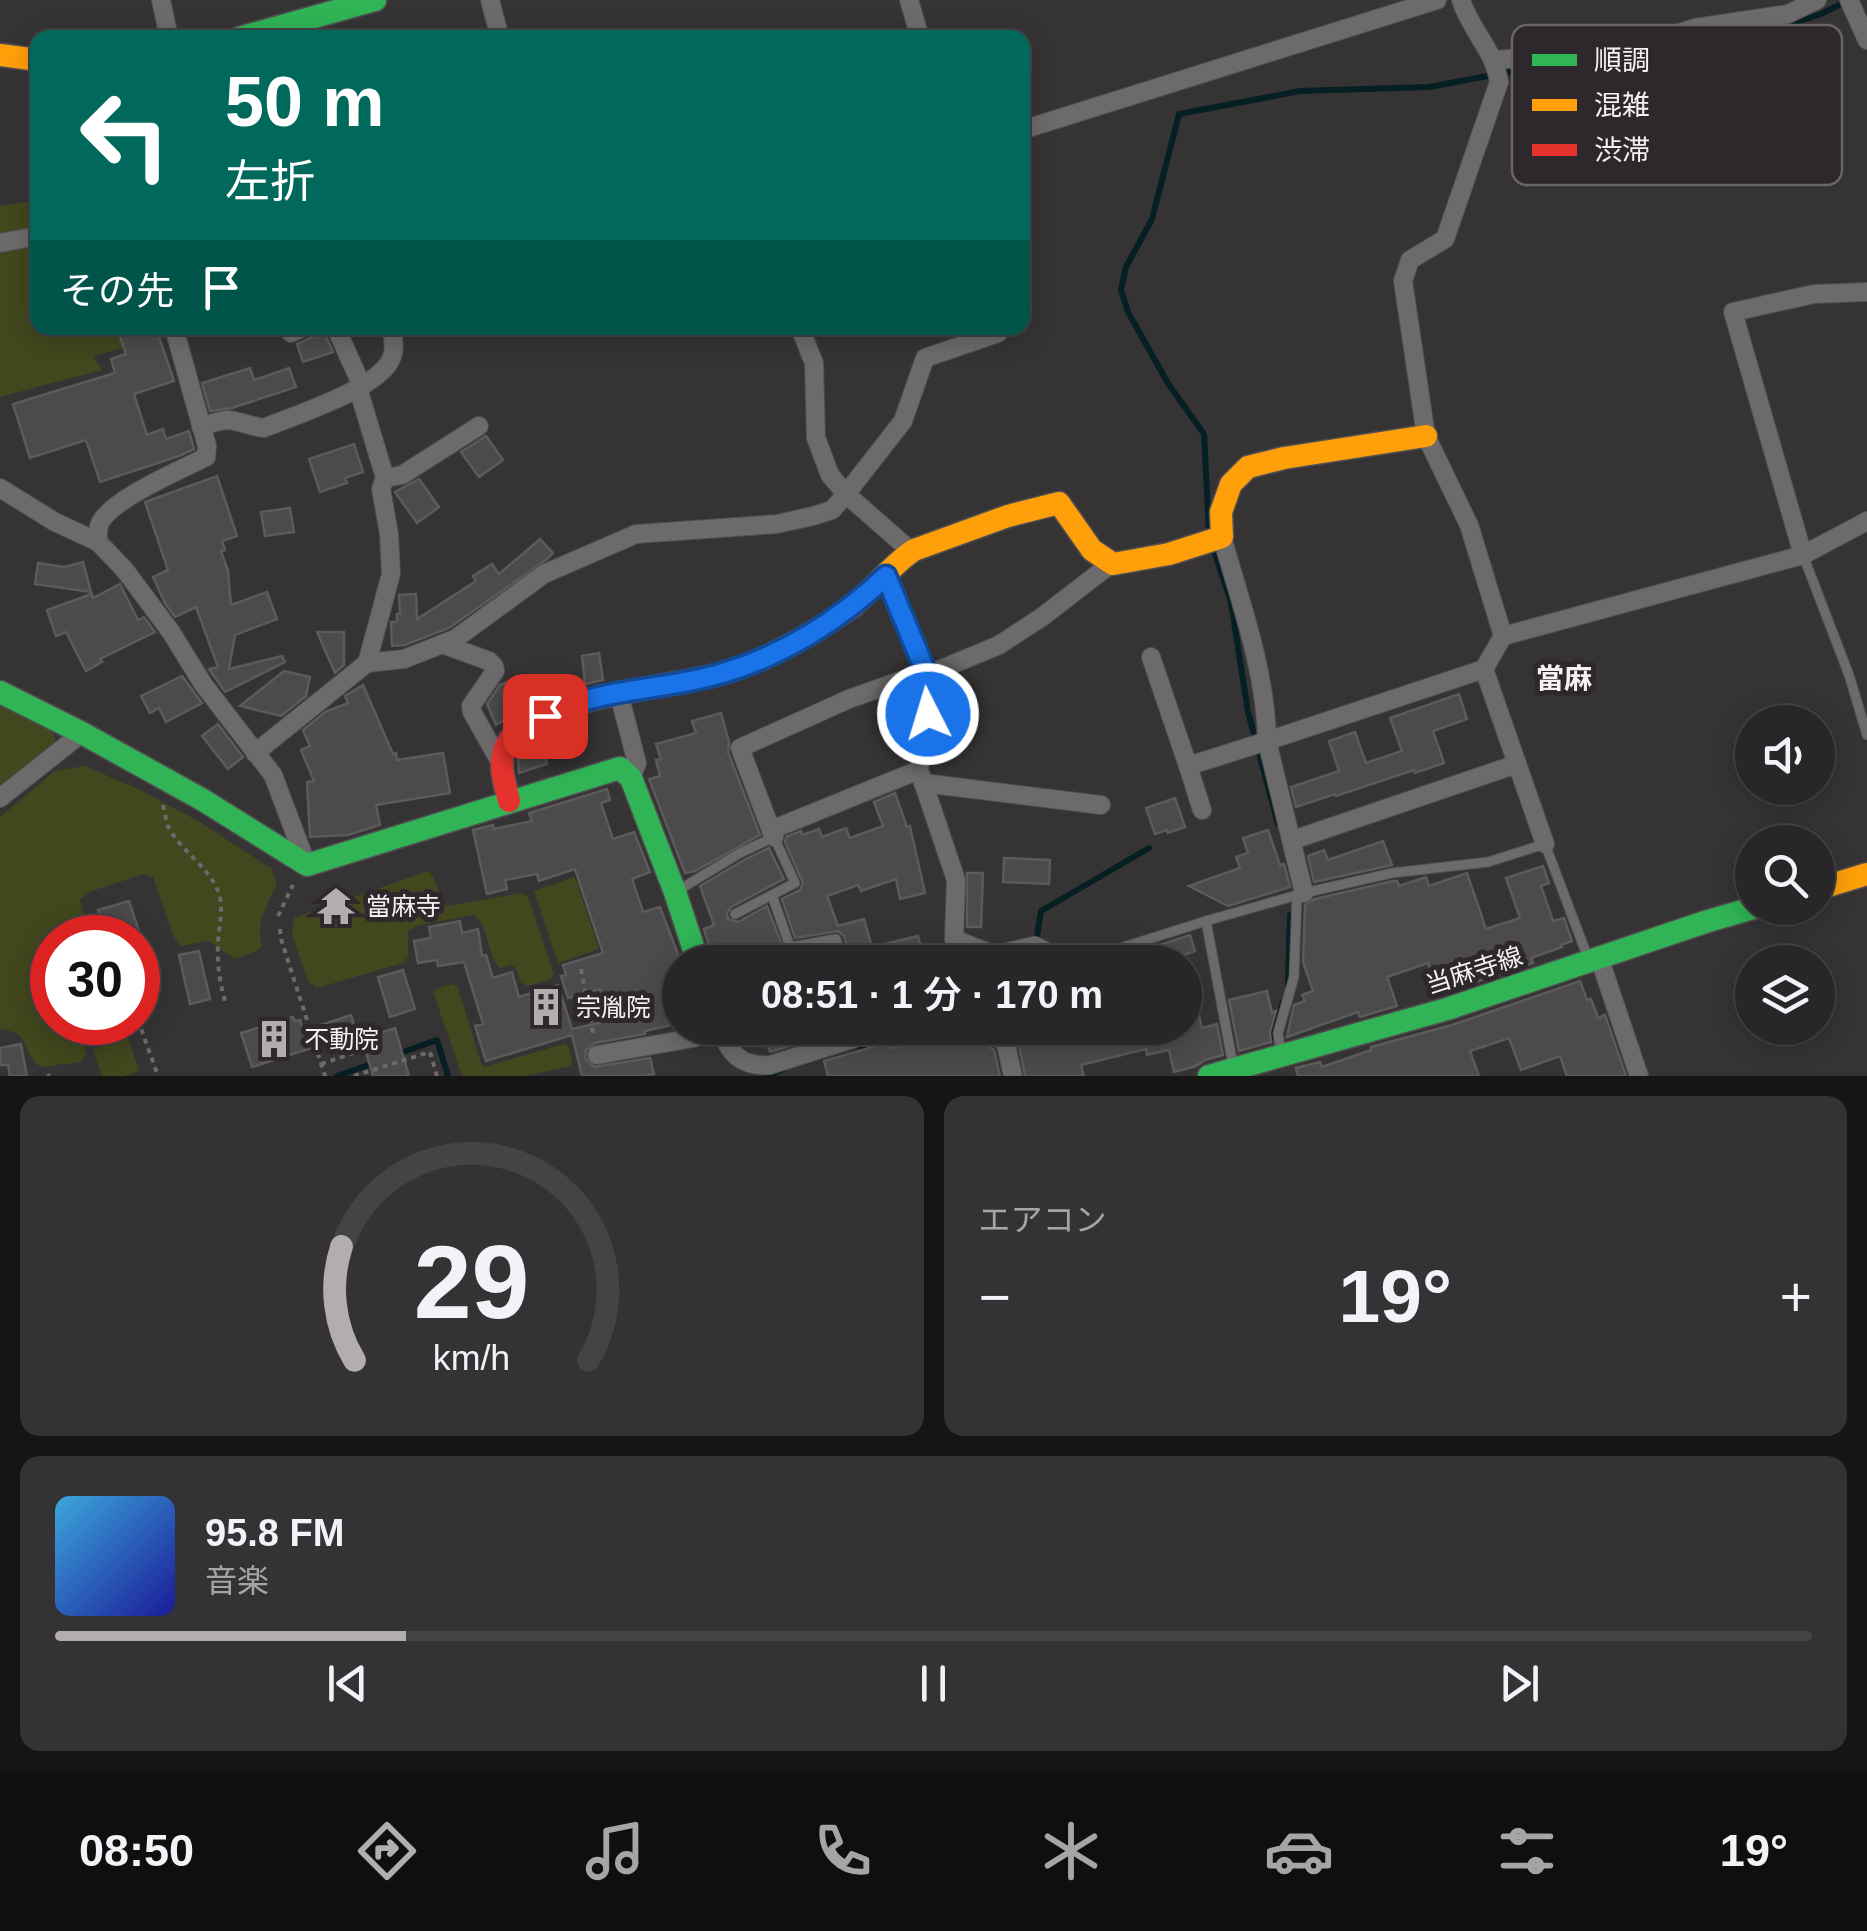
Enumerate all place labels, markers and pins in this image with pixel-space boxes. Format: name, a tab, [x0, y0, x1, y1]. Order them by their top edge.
pin	[503, 674, 588, 759]
temple icon: 當麻寺	[315, 885, 357, 927]
place label: 當麻寺	[366, 892, 441, 920]
building icon: 宗胤院	[525, 986, 567, 1028]
place label: 宗胤院	[576, 993, 651, 1021]
building icon: 不動院	[253, 1018, 295, 1060]
place label: 不動院	[304, 1025, 379, 1053]

